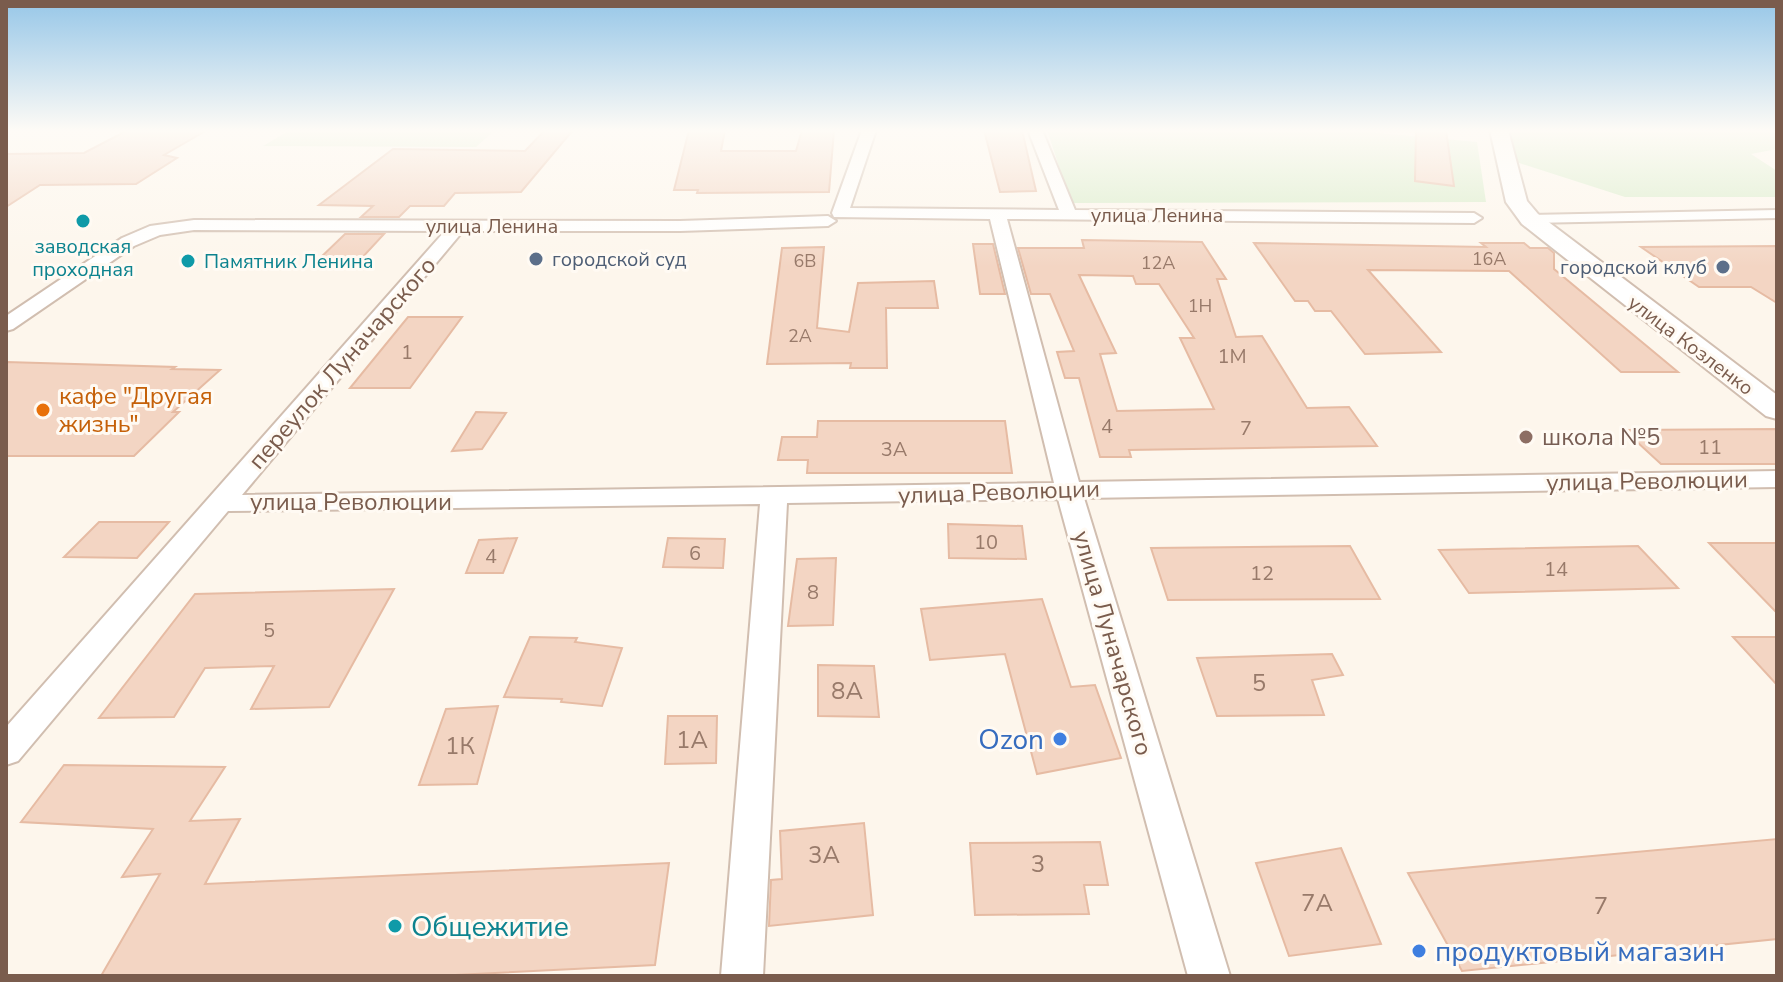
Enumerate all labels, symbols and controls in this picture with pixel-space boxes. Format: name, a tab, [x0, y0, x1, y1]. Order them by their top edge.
street label: улица Ленина	[1091, 202, 1223, 229]
marker: заводская проходная	[74, 212, 92, 230]
street label: улица Ленина	[426, 213, 558, 240]
place label: заводская проходная	[32, 233, 134, 283]
place label: городской суд	[552, 246, 687, 273]
house number: 16А	[1472, 247, 1506, 271]
place label: Памятник Ленина	[204, 248, 373, 275]
house number: 6В	[794, 249, 816, 273]
street label: переулок Луначарского	[241, 250, 443, 476]
marker: городской суд	[527, 250, 545, 268]
house number: 12А	[1141, 251, 1175, 275]
marker: Памятник Ленина	[179, 252, 197, 270]
place label: городской клуб	[1560, 254, 1707, 281]
marker: городской клуб	[1714, 258, 1732, 276]
street label: улица Козленко	[1622, 289, 1759, 402]
house number: 1Н	[1188, 294, 1212, 318]
house number: 2А	[788, 324, 812, 348]
house number: 1	[401, 339, 413, 366]
house number: 1М	[1217, 343, 1247, 370]
place label: кафе "Другая жизнь"	[59, 380, 213, 440]
marker: кафе "Другая жизнь"	[34, 401, 52, 419]
house number: 4	[1101, 413, 1113, 440]
house number: 7	[1240, 415, 1252, 442]
place label: школа №5	[1542, 421, 1660, 453]
marker: школа №5	[1517, 428, 1535, 446]
house number: 11	[1698, 434, 1722, 461]
house number: 3А	[881, 436, 908, 463]
street label: улица Революции	[1546, 463, 1748, 499]
street label: улица Революции	[898, 472, 1100, 512]
street label: улица Революции	[250, 486, 452, 518]
street label: улица Луначарского	[1066, 527, 1160, 759]
house number: 10	[974, 529, 998, 556]
house number: 6	[689, 540, 701, 567]
house number: 4	[485, 543, 497, 570]
house number: 14	[1544, 556, 1568, 583]
house number: 12	[1250, 560, 1274, 587]
house number: 8	[807, 579, 819, 606]
house number: 5	[263, 617, 275, 644]
house number: 5	[1252, 667, 1266, 699]
house number: 8А	[831, 675, 863, 707]
place label: Ozon	[978, 721, 1044, 759]
house number: 1А	[676, 724, 708, 756]
house number: 1К	[445, 730, 476, 762]
marker: Ozon	[1051, 730, 1069, 748]
house number: 3А	[808, 839, 840, 871]
house number: 3	[1031, 848, 1045, 880]
house number: 7А	[1301, 887, 1333, 919]
house number: 7	[1594, 890, 1608, 922]
place label: Общежитие	[411, 908, 569, 946]
marker: Общежитие	[386, 917, 404, 935]
place label: продуктовый магазин	[1435, 933, 1725, 971]
marker: продуктовый магазин	[1410, 942, 1428, 960]

